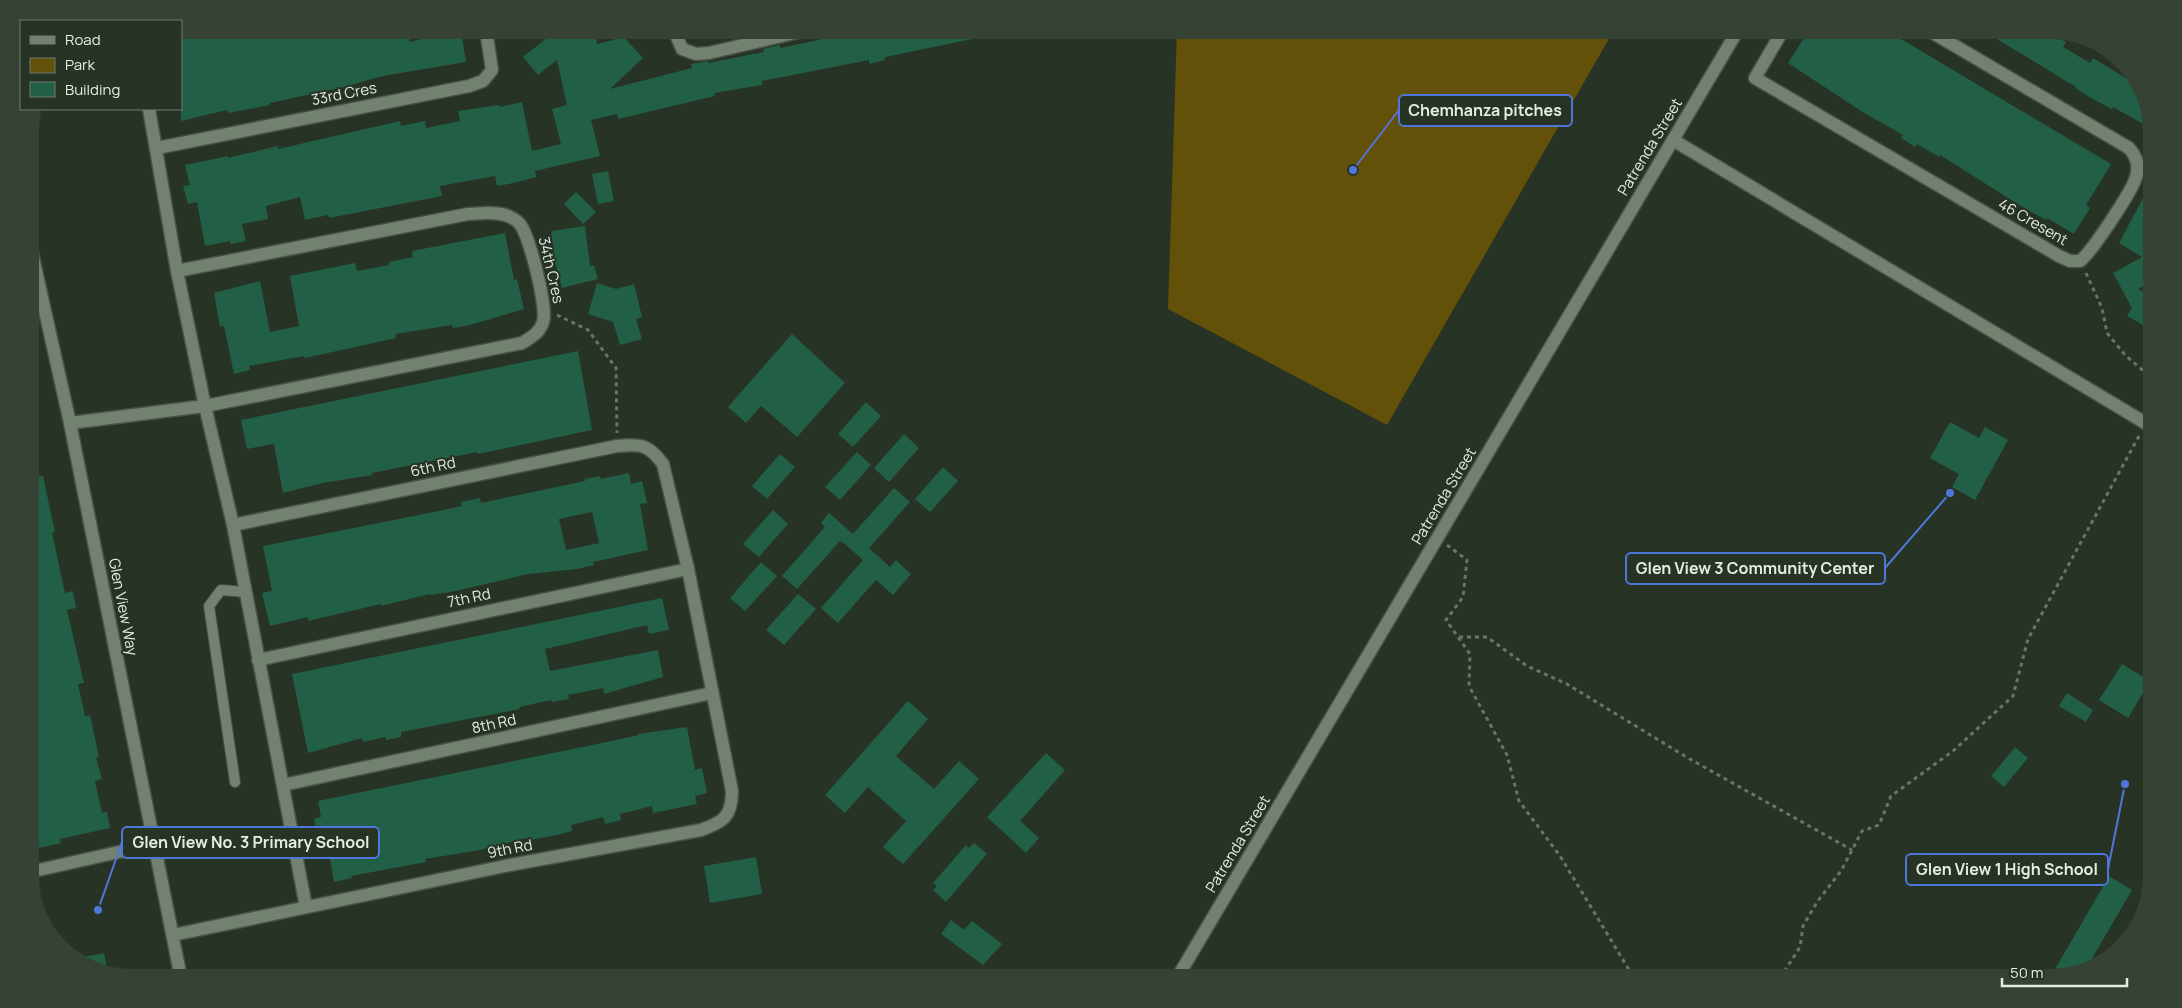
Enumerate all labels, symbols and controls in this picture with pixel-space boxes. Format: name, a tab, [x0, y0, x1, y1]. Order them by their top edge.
legend	[20, 20, 182, 110]
text: Road	[65, 29, 101, 50]
text: Park	[65, 54, 95, 75]
street label: 33rd Cres	[309, 77, 379, 110]
text: Building	[65, 79, 120, 100]
street label: Patrenda Street	[1612, 94, 1687, 199]
callout: Chemhanza pitches	[1399, 95, 1572, 126]
text: Chemhanza pitches	[1408, 99, 1562, 121]
street label: 46 Cresent	[1995, 193, 2072, 250]
street label: 34th Cres	[534, 235, 569, 305]
street label: Patrenda Street	[1406, 443, 1481, 548]
street label: 6th Rd	[408, 452, 457, 482]
callout: Glen View 3 Community Center	[1626, 553, 1885, 584]
street label: Glen View Way	[104, 556, 143, 658]
text: Glen View 3 Community Center	[1636, 557, 1874, 579]
street label: 7th Rd	[445, 583, 492, 612]
street label: 8th Rd	[470, 709, 518, 738]
street label: Patrenda Street	[1200, 791, 1275, 896]
callout: Glen View No. 3 Primary School	[122, 827, 379, 858]
text: Glen View No. 3 Primary School	[132, 831, 370, 853]
street label: 9th Rd	[486, 834, 534, 863]
callout: Glen View 1 High School	[1906, 854, 2108, 885]
text: Glen View 1 High School	[1916, 858, 2098, 880]
scale bar	[2002, 956, 2127, 988]
text: 50 m	[2010, 962, 2044, 983]

